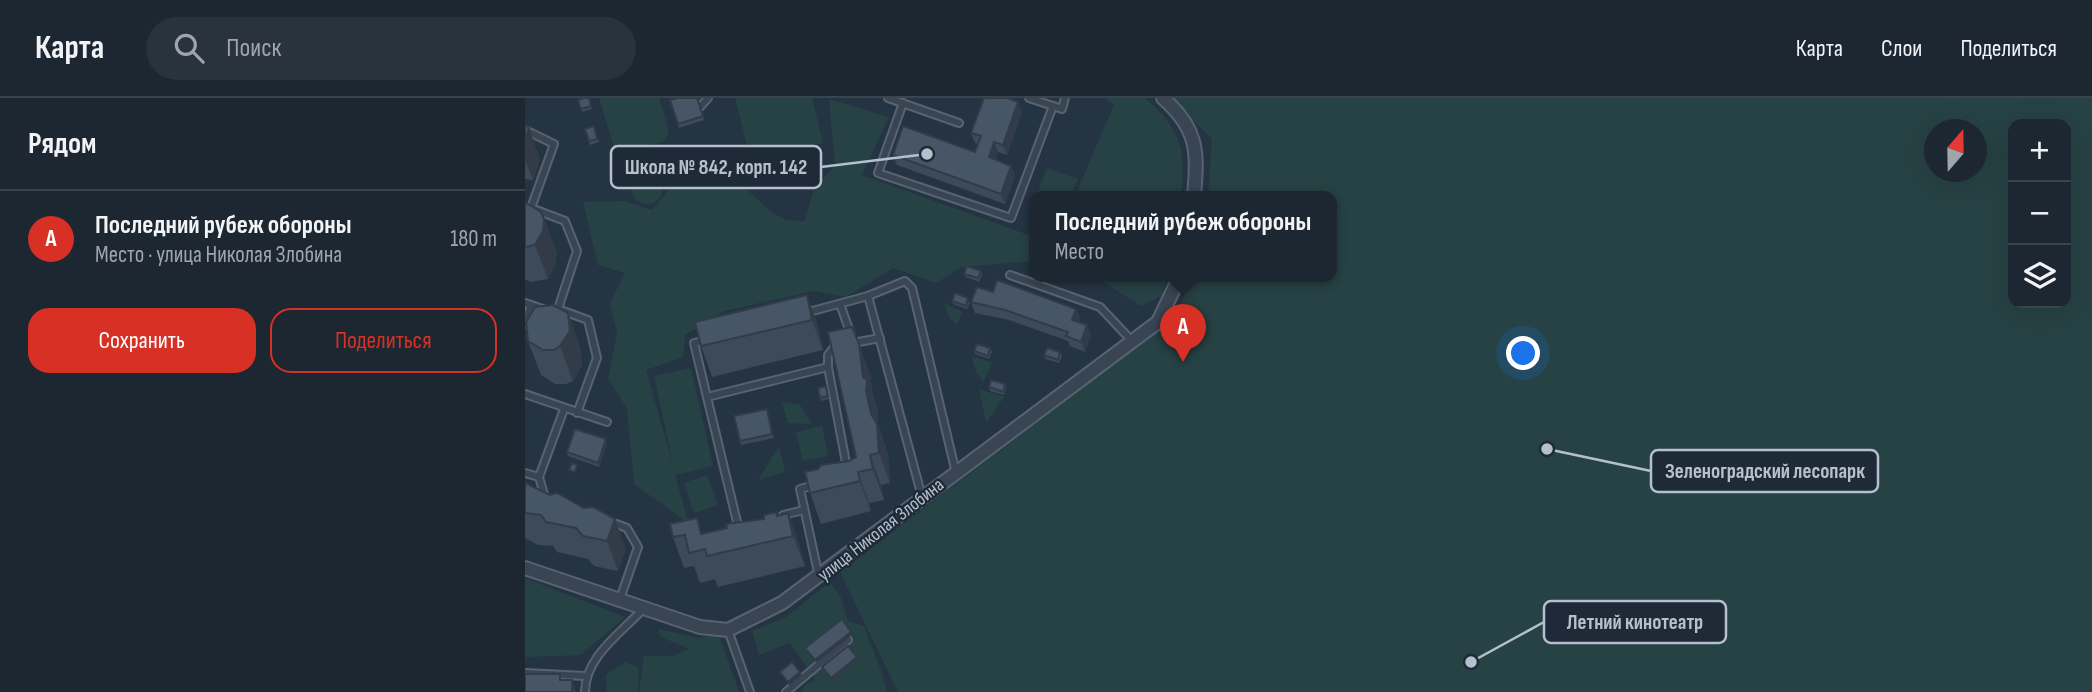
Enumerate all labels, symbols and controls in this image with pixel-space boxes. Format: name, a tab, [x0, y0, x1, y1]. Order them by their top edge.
search box	[146, 17, 636, 80]
text: Карта	[35, 28, 104, 68]
icon: search	[170, 29, 208, 67]
text: Поиск	[226, 33, 281, 64]
text: Карта	[1796, 34, 1843, 63]
text: Слои	[1881, 34, 1922, 63]
text: Поделиться	[1960, 34, 2057, 63]
north arrow	[1924, 119, 1987, 182]
map controls	[2008, 119, 2071, 308]
button: +	[2008, 119, 2071, 182]
text: Рядом	[28, 126, 96, 162]
callout: Школа № 842, корп. 142	[611, 146, 821, 188]
text: Школа № 842, корп. 142	[625, 155, 807, 180]
button: −	[2008, 182, 2071, 245]
popup	[1029, 191, 1337, 282]
text: Последний рубеж обороны	[1055, 207, 1311, 238]
text: Последний рубеж обороны	[95, 210, 351, 241]
text: A	[46, 225, 56, 253]
text: 180 m	[450, 225, 497, 253]
text: Место	[1055, 238, 1104, 266]
text: Место · улица Николая Злобина	[95, 241, 342, 269]
button: layers	[2008, 245, 2071, 308]
pin: A	[1160, 304, 1206, 362]
button: Сохранить	[28, 308, 256, 373]
button: Поделиться	[270, 308, 497, 373]
your location	[1506, 336, 1540, 370]
callout: Зеленоградский лесопарк	[1651, 450, 1878, 492]
text: Зеленоградский лесопарк	[1665, 459, 1865, 484]
street label: улица Николая Злобина	[813, 474, 949, 586]
callout: Летний кинотеатр	[1544, 601, 1726, 643]
text: Летний кинотеатр	[1567, 610, 1703, 635]

